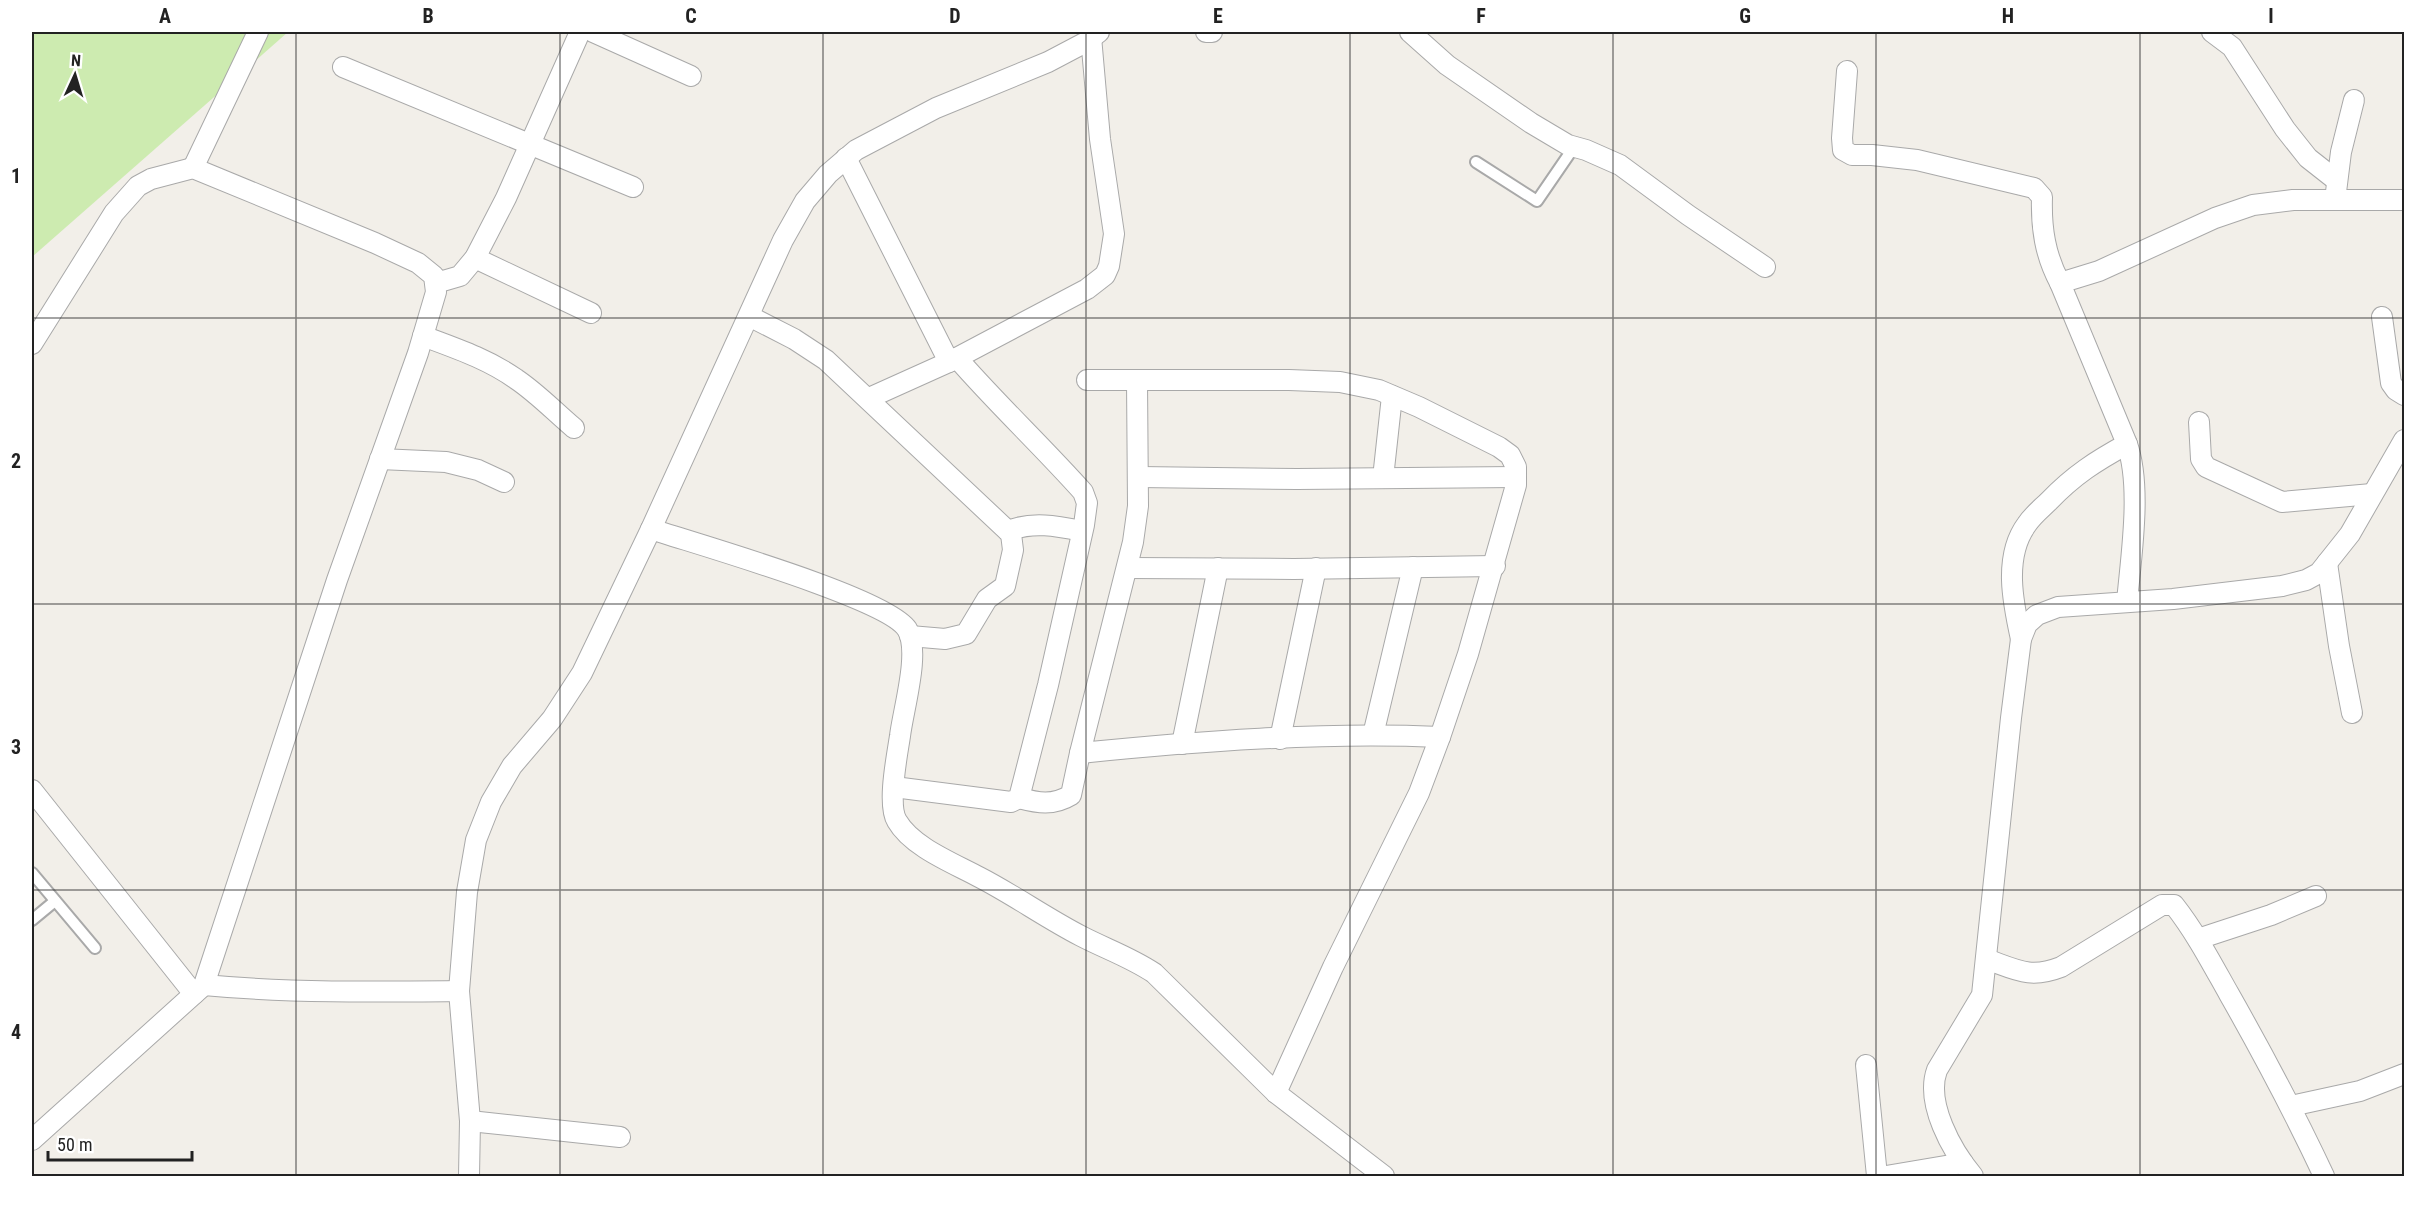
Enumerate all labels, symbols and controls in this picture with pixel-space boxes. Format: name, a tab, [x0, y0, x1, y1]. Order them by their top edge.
text: A	[159, 4, 171, 28]
text: B	[422, 4, 434, 28]
text: C	[685, 4, 697, 28]
text: D	[949, 4, 961, 28]
text: E	[1213, 4, 1223, 28]
text: F	[1476, 4, 1486, 28]
text: G	[1739, 4, 1751, 28]
text: H	[2002, 4, 2014, 28]
text: I	[2268, 4, 2274, 28]
north arrow	[45, 45, 105, 105]
text: N	[70, 51, 82, 70]
text: 1	[11, 164, 21, 188]
text: 2	[11, 449, 21, 473]
text: 3	[11, 735, 21, 759]
text: 4	[11, 1020, 21, 1044]
scale bar	[48, 1124, 192, 1162]
text: 50 m	[57, 1134, 92, 1155]

